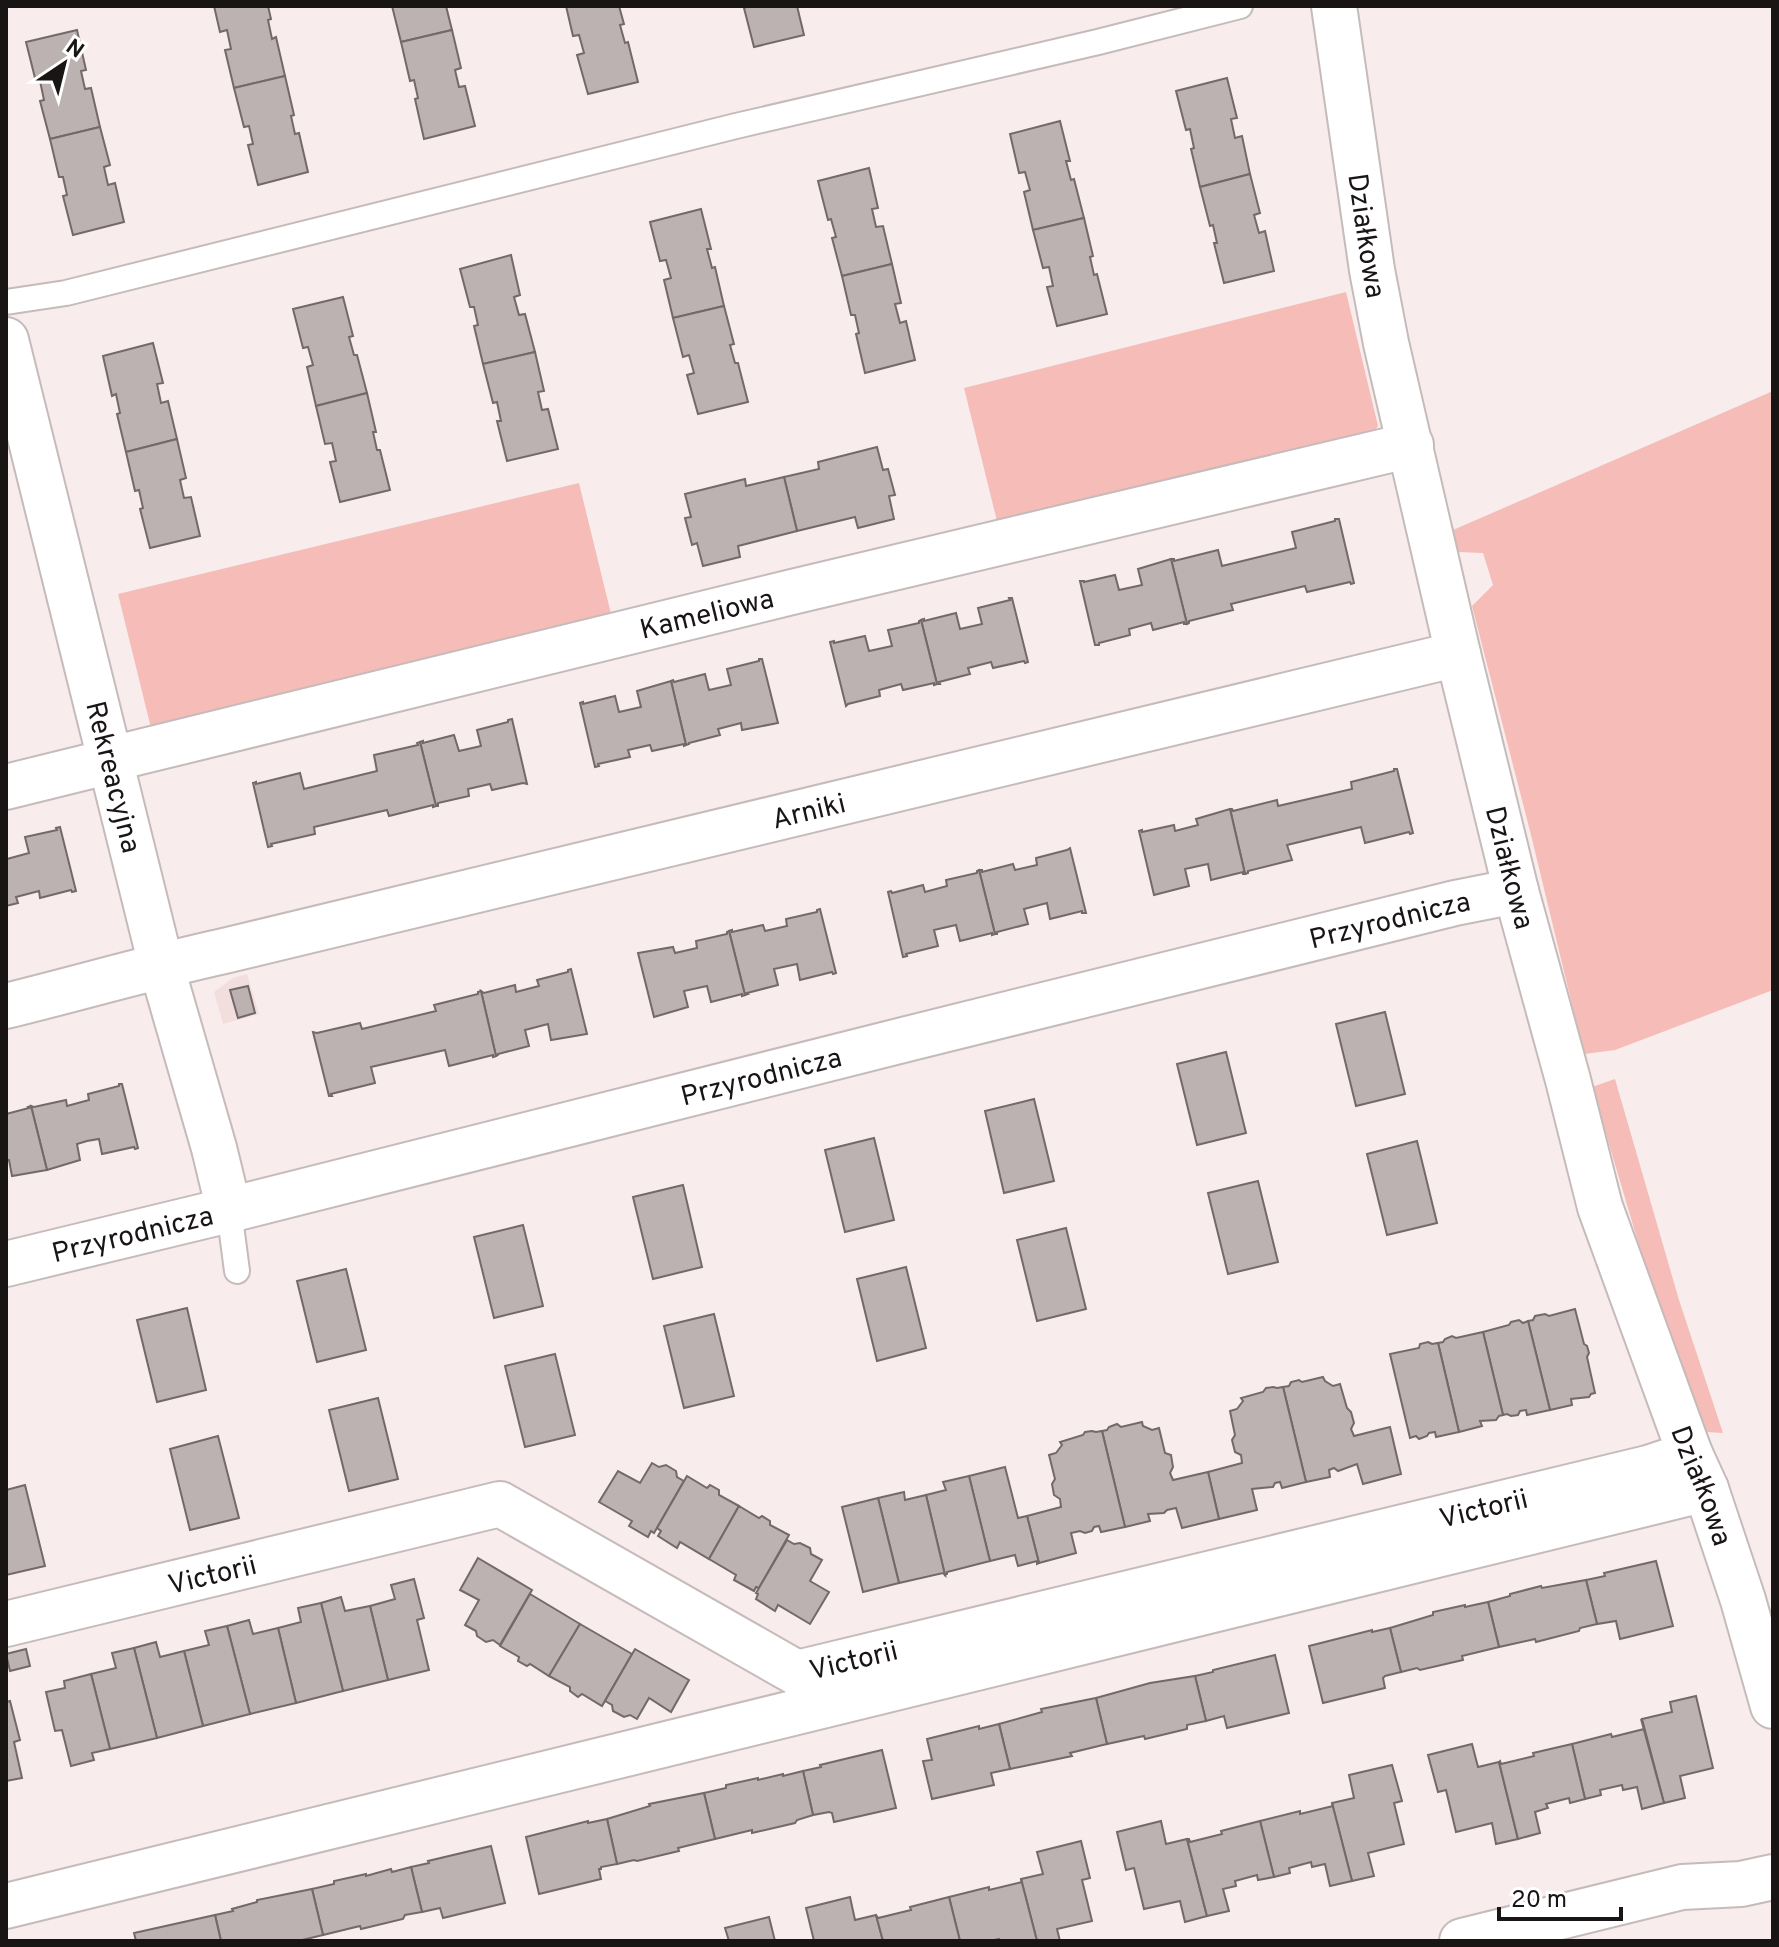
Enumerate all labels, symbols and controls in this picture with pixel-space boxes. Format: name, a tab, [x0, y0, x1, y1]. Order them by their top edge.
north arrow	[24, 24, 104, 104]
text: N	[60, 34, 88, 65]
street label: Działkowa	[1337, 171, 1392, 302]
street label: Kameliowa	[637, 582, 778, 650]
street label: Rekreacyjna	[75, 698, 148, 857]
street label: Arniki	[769, 787, 850, 839]
street label: Działkowa	[1475, 803, 1541, 934]
street label: Przyrodnicza	[1306, 885, 1474, 959]
street label: Przyrodnicza	[677, 1041, 846, 1116]
street label: Przyrodnicza	[49, 1199, 217, 1273]
street label: Działkowa	[1660, 1422, 1739, 1551]
street label: Victorii	[1436, 1483, 1532, 1539]
street label: Victorii	[165, 1549, 261, 1605]
street label: Victorii	[806, 1634, 902, 1690]
scale bar	[1499, 1871, 1621, 1921]
text: 20 m	[1511, 1886, 1567, 1916]

